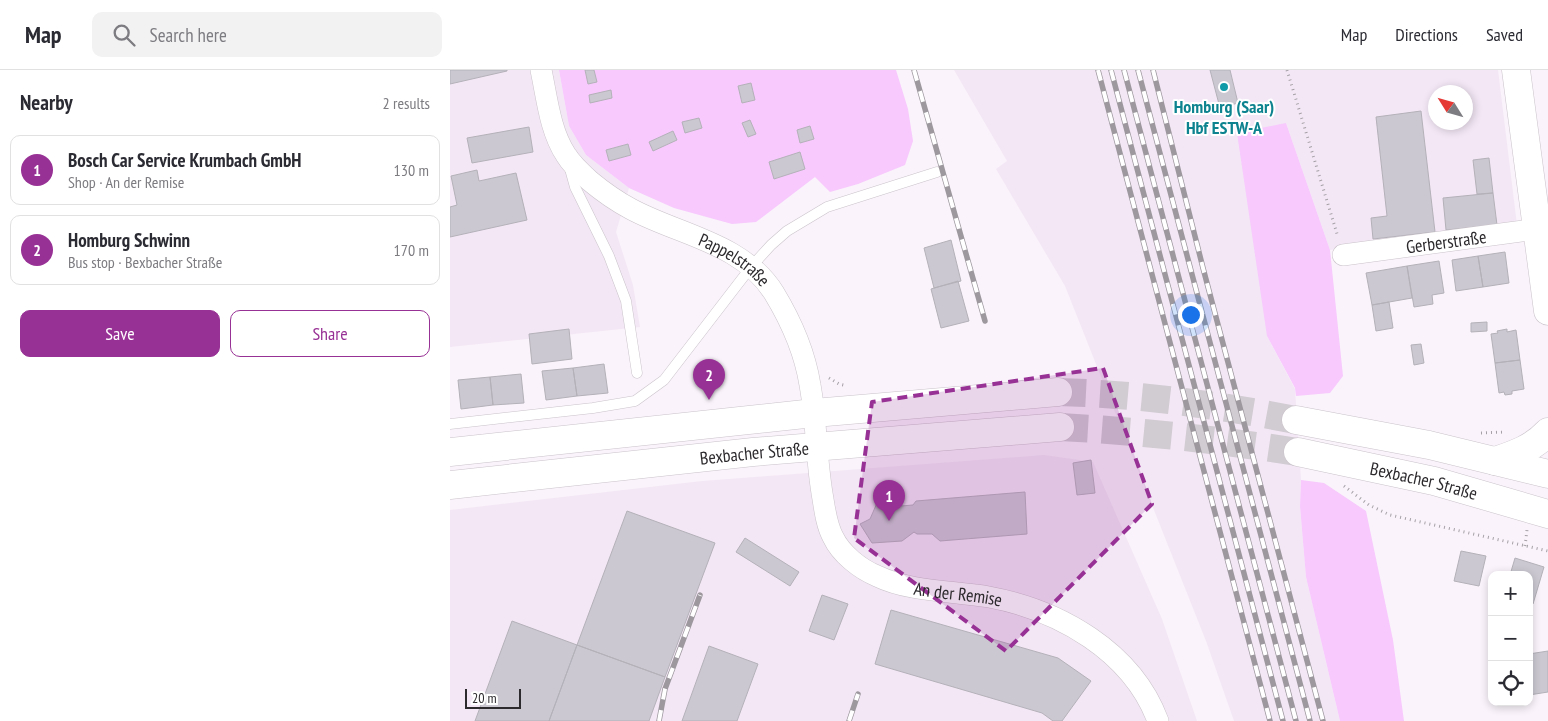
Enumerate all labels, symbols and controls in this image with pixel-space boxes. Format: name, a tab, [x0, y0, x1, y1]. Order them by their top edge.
search box	[92, 12, 442, 57]
text: Map	[25, 19, 62, 50]
icon: search	[110, 21, 138, 49]
text: Search here	[150, 23, 227, 47]
text: Map	[1341, 23, 1367, 46]
text: Directions	[1395, 23, 1458, 46]
text: Saved	[1486, 23, 1523, 46]
marker: Homburg (Saar) Hbf ESTW-A	[1218, 81, 1230, 93]
north arrow	[1428, 85, 1473, 130]
text: Nearby	[20, 89, 73, 116]
text: 2 results	[383, 93, 430, 113]
place label: Homburg (Saar) Hbf ESTW-A	[1174, 95, 1274, 139]
text: Bosch Car Service Krumbach GmbH	[68, 148, 301, 172]
text: 1	[33, 160, 41, 180]
text: 130 m	[394, 160, 429, 180]
text: Shop · An der Remise	[68, 172, 184, 192]
street label: Gerberstraße	[1404, 224, 1488, 258]
text: Homburg Schwinn	[68, 228, 190, 252]
street label: Pappelstraße	[695, 228, 776, 290]
text: 2	[33, 240, 41, 260]
text: 170 m	[394, 240, 429, 260]
text: Bus stop · Bexbacher Straße	[68, 252, 222, 272]
your location	[1178, 302, 1204, 328]
button: Save	[20, 310, 220, 357]
button: Share	[230, 310, 430, 357]
pin: 2	[693, 359, 725, 400]
street label: Bexbacher Straße	[698, 436, 810, 469]
street label: Bexbacher Straße	[1368, 456, 1480, 504]
pin: 1	[873, 480, 905, 521]
map controls	[1488, 571, 1533, 706]
button: +	[1488, 571, 1533, 616]
street label: An der Remise	[912, 576, 1005, 611]
button: −	[1488, 616, 1533, 661]
button: locate	[1488, 661, 1533, 706]
scale bar	[465, 686, 521, 709]
text: 20 m	[472, 689, 497, 707]

